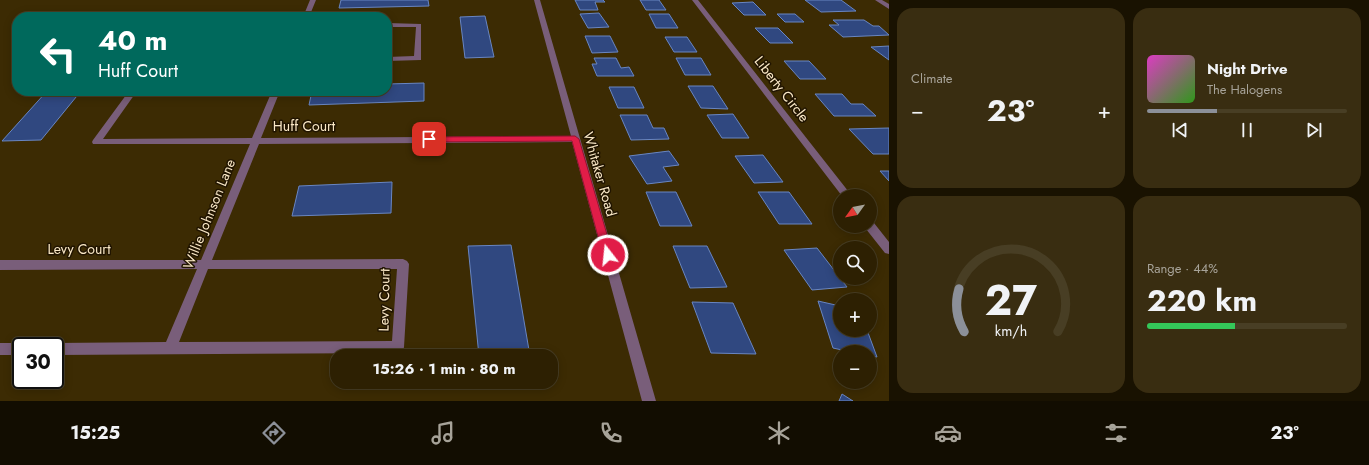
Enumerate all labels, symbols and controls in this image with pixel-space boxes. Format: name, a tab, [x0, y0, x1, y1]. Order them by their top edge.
text: 40 m	[98, 20, 167, 61]
icon: left	[32, 28, 84, 80]
street label: Liberty Circle	[750, 52, 814, 126]
text: Huff Court	[98, 58, 178, 84]
text: Night Drive	[1207, 58, 1288, 80]
text: Climate	[911, 69, 952, 88]
text: The Halogens	[1207, 80, 1282, 99]
text: 23°	[987, 89, 1034, 132]
text: −	[911, 94, 924, 126]
text: +	[1097, 94, 1111, 126]
street label: Huff Court	[273, 116, 336, 136]
icon: previous	[1169, 119, 1191, 141]
icon: pause	[1236, 119, 1258, 141]
icon: next	[1303, 119, 1325, 141]
pin	[412, 122, 446, 156]
icon: arrive	[418, 128, 440, 150]
street label: Whitaker Road	[578, 129, 622, 219]
street label: Willie Johnson Lane	[178, 156, 240, 272]
north arrow	[833, 189, 877, 233]
map controls	[833, 189, 877, 389]
position arrow	[587, 234, 629, 276]
street label: Levy Court	[48, 239, 111, 259]
button: search	[833, 241, 877, 285]
text: Range · 44%	[1147, 259, 1218, 278]
street label: Levy Court	[373, 268, 395, 332]
text: 27	[985, 270, 1037, 331]
text: 220 km	[1147, 279, 1257, 322]
button: +	[833, 293, 877, 337]
text: km/h	[995, 321, 1027, 341]
speed limit sign: 30	[12, 337, 64, 389]
button: −	[833, 345, 877, 389]
text: 15:26 · 1 min · 80 m	[372, 358, 516, 380]
icon: directions	[260, 419, 288, 447]
icon: music	[429, 419, 457, 447]
icon: phone	[597, 419, 625, 447]
icon: climate	[765, 419, 793, 447]
icon: car	[934, 419, 962, 447]
icon: filters	[1102, 419, 1130, 447]
text: 15:25	[70, 420, 120, 446]
text: 23°	[1270, 420, 1299, 446]

